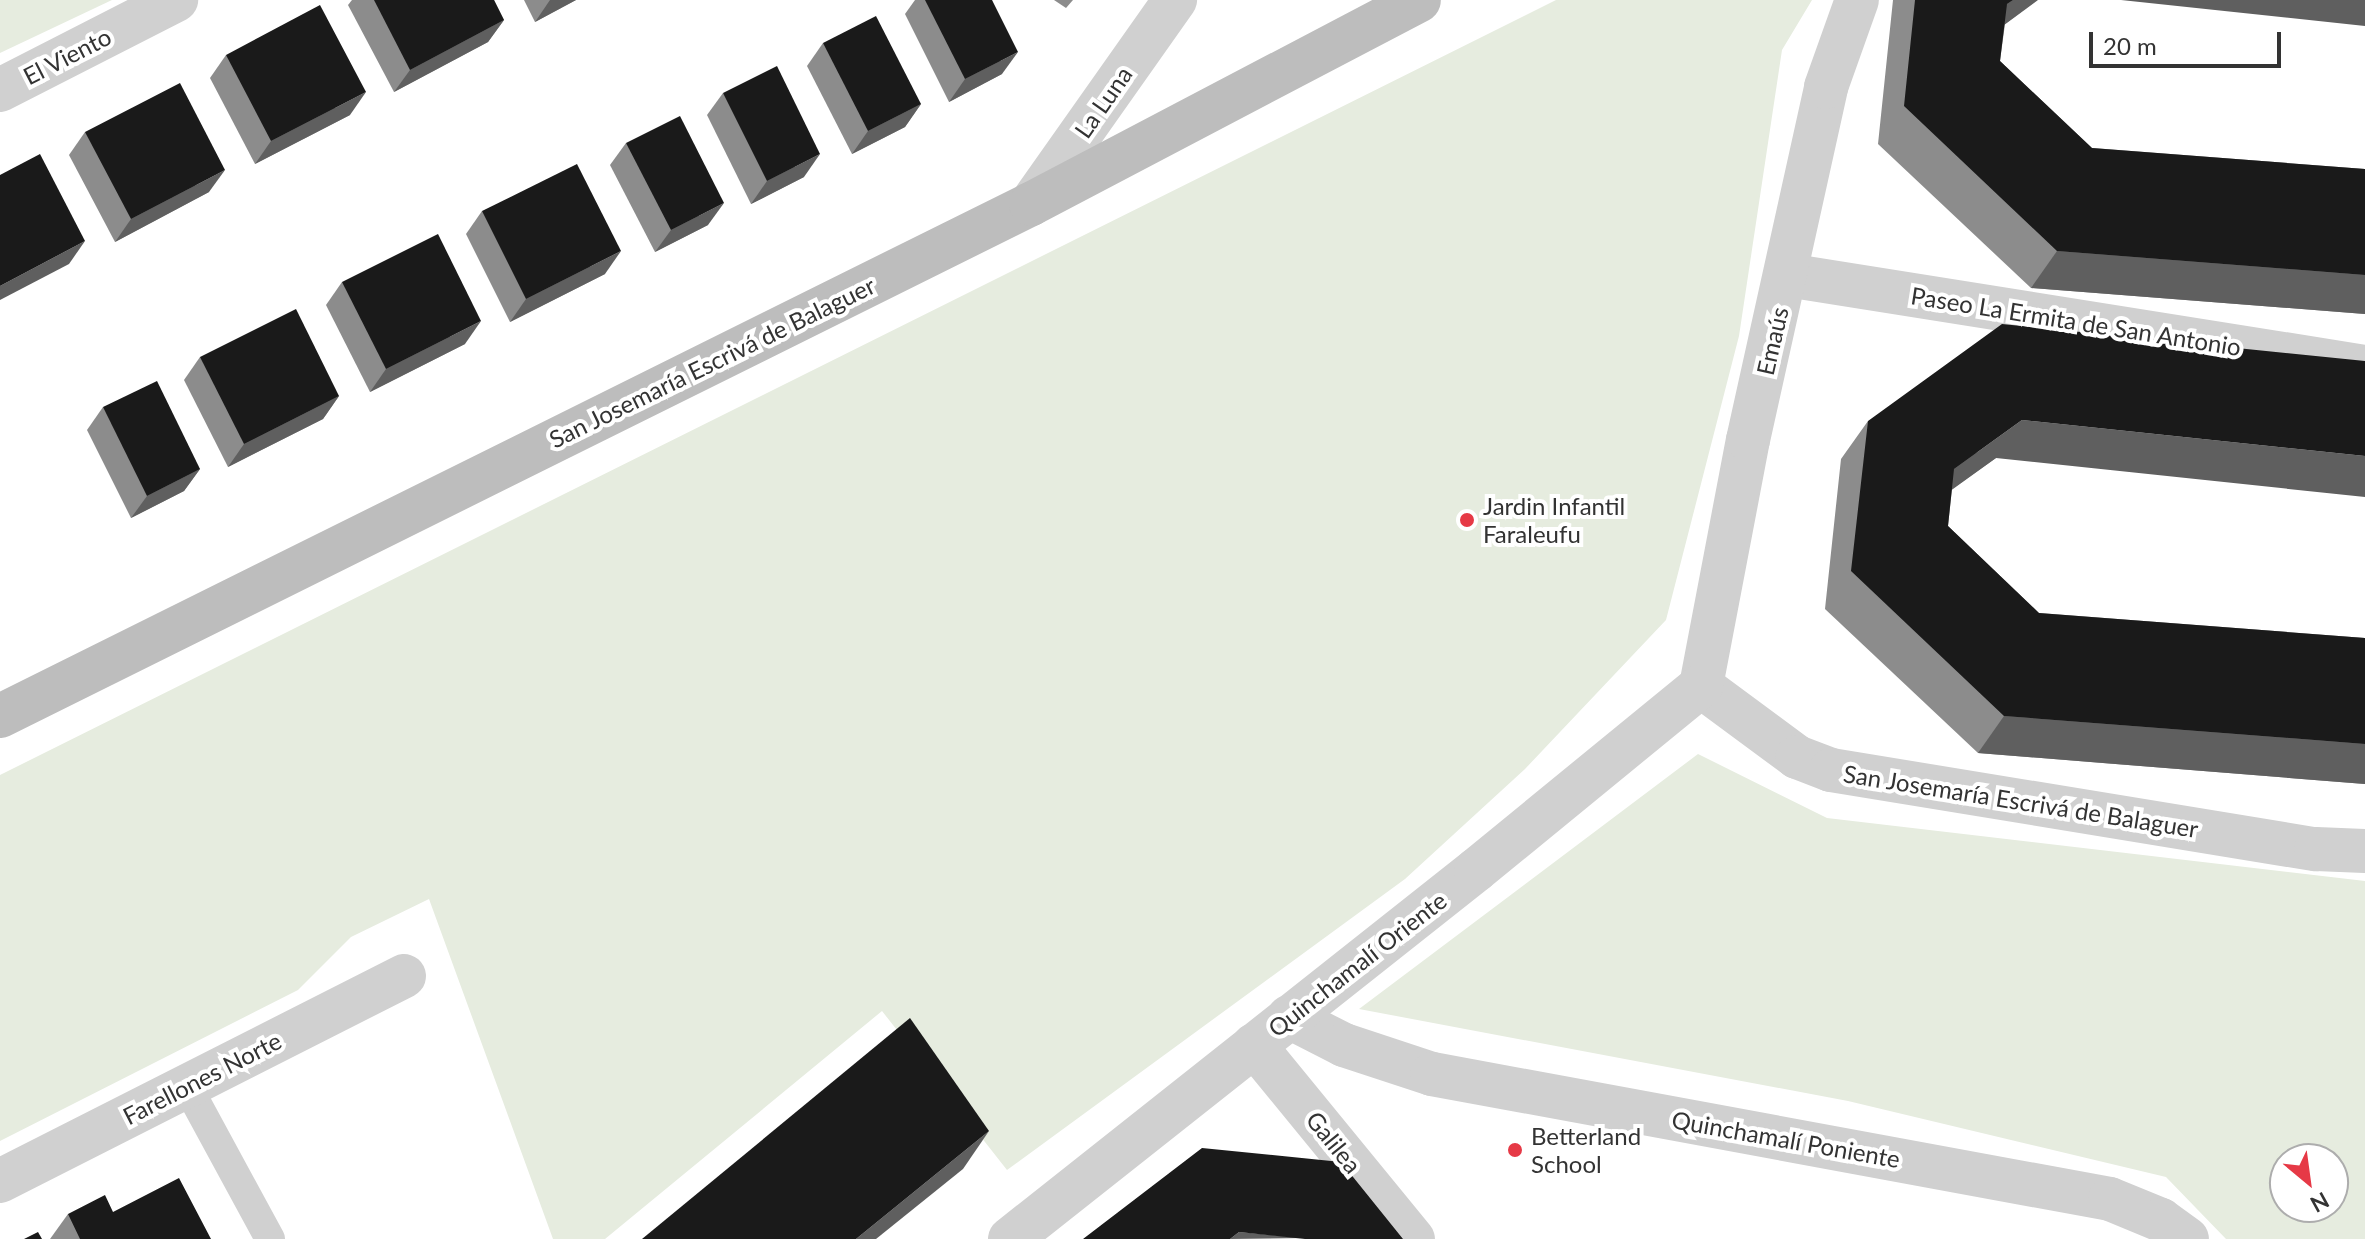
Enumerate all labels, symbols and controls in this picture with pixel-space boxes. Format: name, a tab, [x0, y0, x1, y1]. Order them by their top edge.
scale bar	[2093, 16, 2285, 66]
street label: El Viento	[18, 21, 116, 91]
text: 20 m	[2103, 31, 2157, 60]
street label: La Luna	[1068, 61, 1138, 143]
street label: San Josemaría Escrivá de Balaguer	[544, 270, 880, 454]
street label: Paseo La Ermita de San Antonio	[1909, 281, 2243, 361]
street label: Emaús	[1750, 304, 1794, 378]
place label: Jardin Infantil Faraleufu	[1483, 492, 1625, 548]
marker: Jardin Infantil Faraleufu	[1458, 511, 1476, 529]
street label: San Josemaría Escrivá de Balaguer	[1841, 759, 2201, 843]
street label: Quinchamalí Oriente	[1262, 885, 1452, 1043]
street label: Farellones Norte	[118, 1026, 286, 1130]
street label: Galilea	[1300, 1105, 1368, 1179]
street label: Quinchamalí Poniente	[1670, 1105, 1902, 1173]
place label: Betterland School	[1531, 1122, 1641, 1178]
marker: Betterland School	[1506, 1141, 1524, 1159]
north arrow	[2269, 1143, 2349, 1223]
text: N	[2306, 1187, 2334, 1219]

